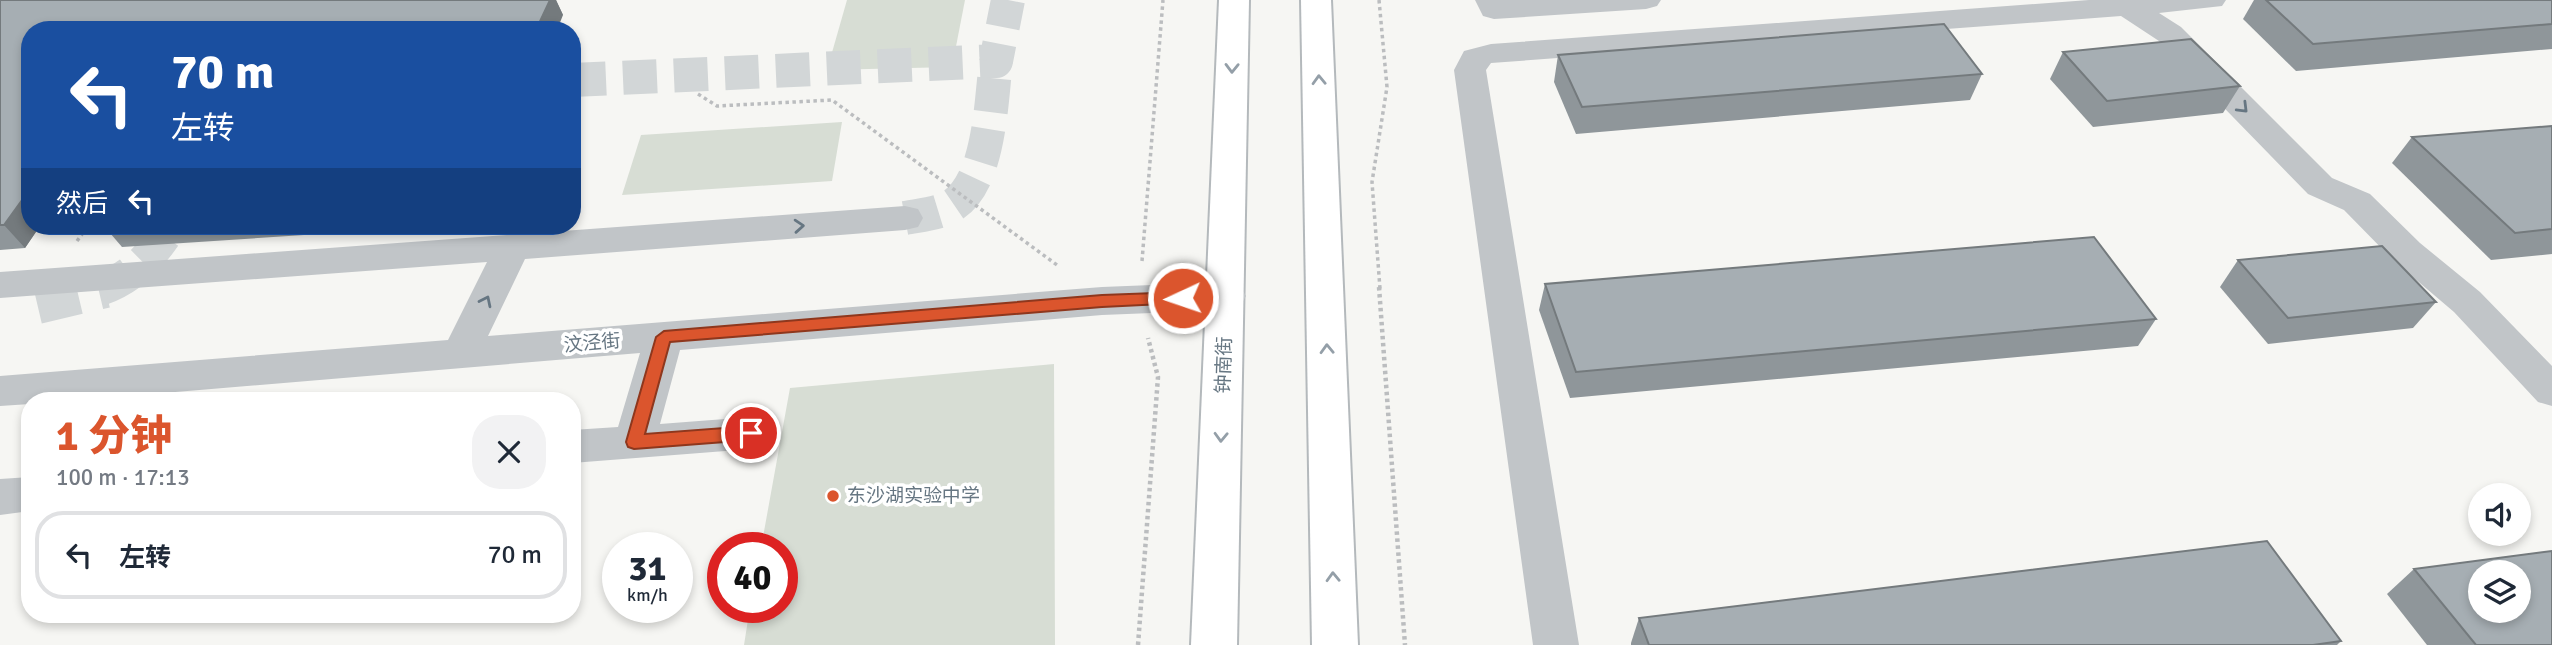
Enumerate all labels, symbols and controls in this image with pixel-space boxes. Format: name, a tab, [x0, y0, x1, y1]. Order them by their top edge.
text: 70 m	[171, 42, 274, 102]
icon: left	[56, 49, 147, 140]
one-way arrow	[1225, 63, 1240, 74]
one-way arrow	[1311, 74, 1326, 85]
one-way arrow	[2234, 99, 2247, 112]
text: 左转	[171, 109, 235, 148]
icon: left	[122, 182, 160, 220]
text: 然后	[56, 188, 108, 220]
one-way arrow	[793, 219, 804, 234]
position arrow	[1146, 261, 1220, 335]
one-way arrow	[478, 296, 492, 308]
street label: 汶泾街	[563, 329, 621, 357]
street label: 钟南街	[1211, 336, 1237, 394]
one-way arrow	[1319, 344, 1334, 355]
pin	[721, 403, 781, 463]
text: 1 分钟	[56, 411, 172, 462]
icon: arrive	[732, 414, 770, 452]
button: close	[472, 415, 546, 489]
one-way arrow	[1214, 432, 1229, 443]
text: 100 m · 17:13	[56, 463, 190, 492]
map controls	[2468, 483, 2531, 623]
button: sound	[2468, 483, 2531, 546]
place label: 东沙湖实验中学	[847, 484, 980, 508]
marker: 东沙湖实验中学	[825, 488, 841, 504]
speed limit sign: 40	[707, 532, 798, 623]
icon: left	[60, 536, 98, 574]
text: 70 m	[487, 539, 542, 571]
text: 左转	[119, 542, 171, 574]
text: 31	[629, 547, 666, 590]
button: layers	[2468, 560, 2531, 623]
one-way arrow	[1325, 571, 1341, 582]
text: km/h	[627, 584, 668, 606]

